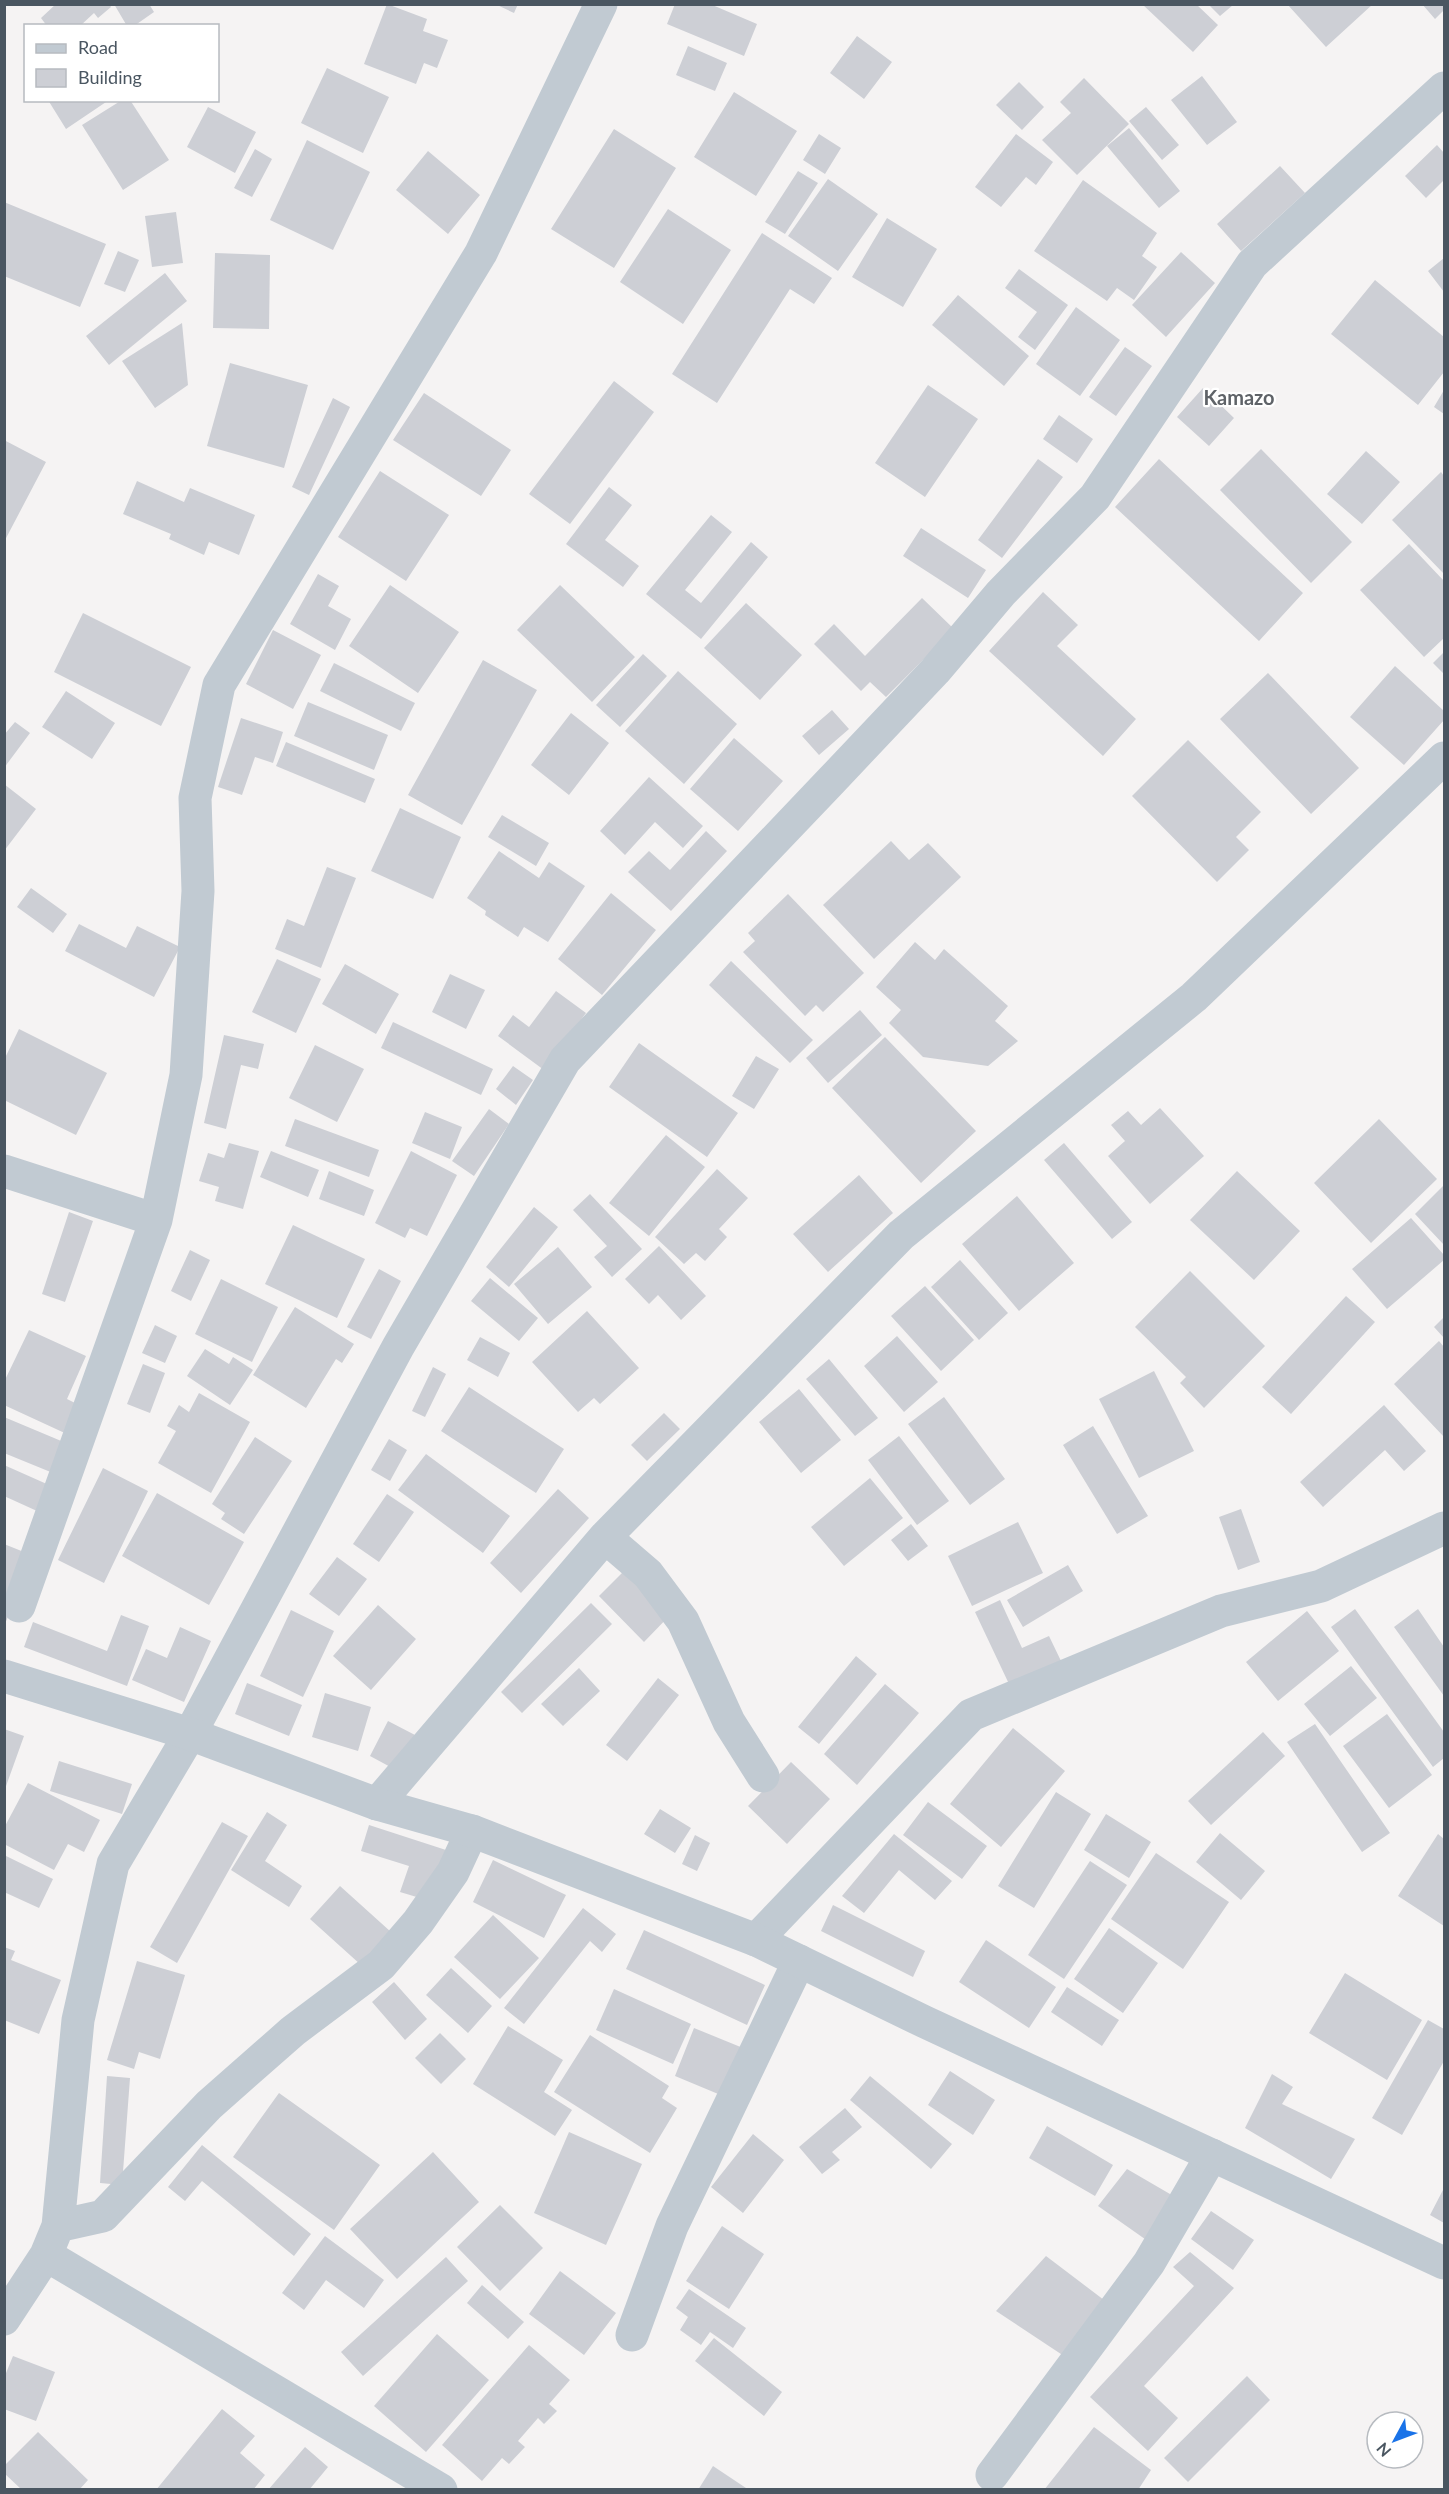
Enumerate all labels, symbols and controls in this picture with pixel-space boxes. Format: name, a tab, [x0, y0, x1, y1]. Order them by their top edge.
legend	[24, 24, 219, 102]
text: Road	[78, 36, 118, 58]
text: Building	[78, 66, 142, 88]
district label: Kamazo	[1203, 385, 1275, 409]
north arrow	[1365, 2410, 1425, 2470]
text: N	[1372, 2439, 1395, 2461]

